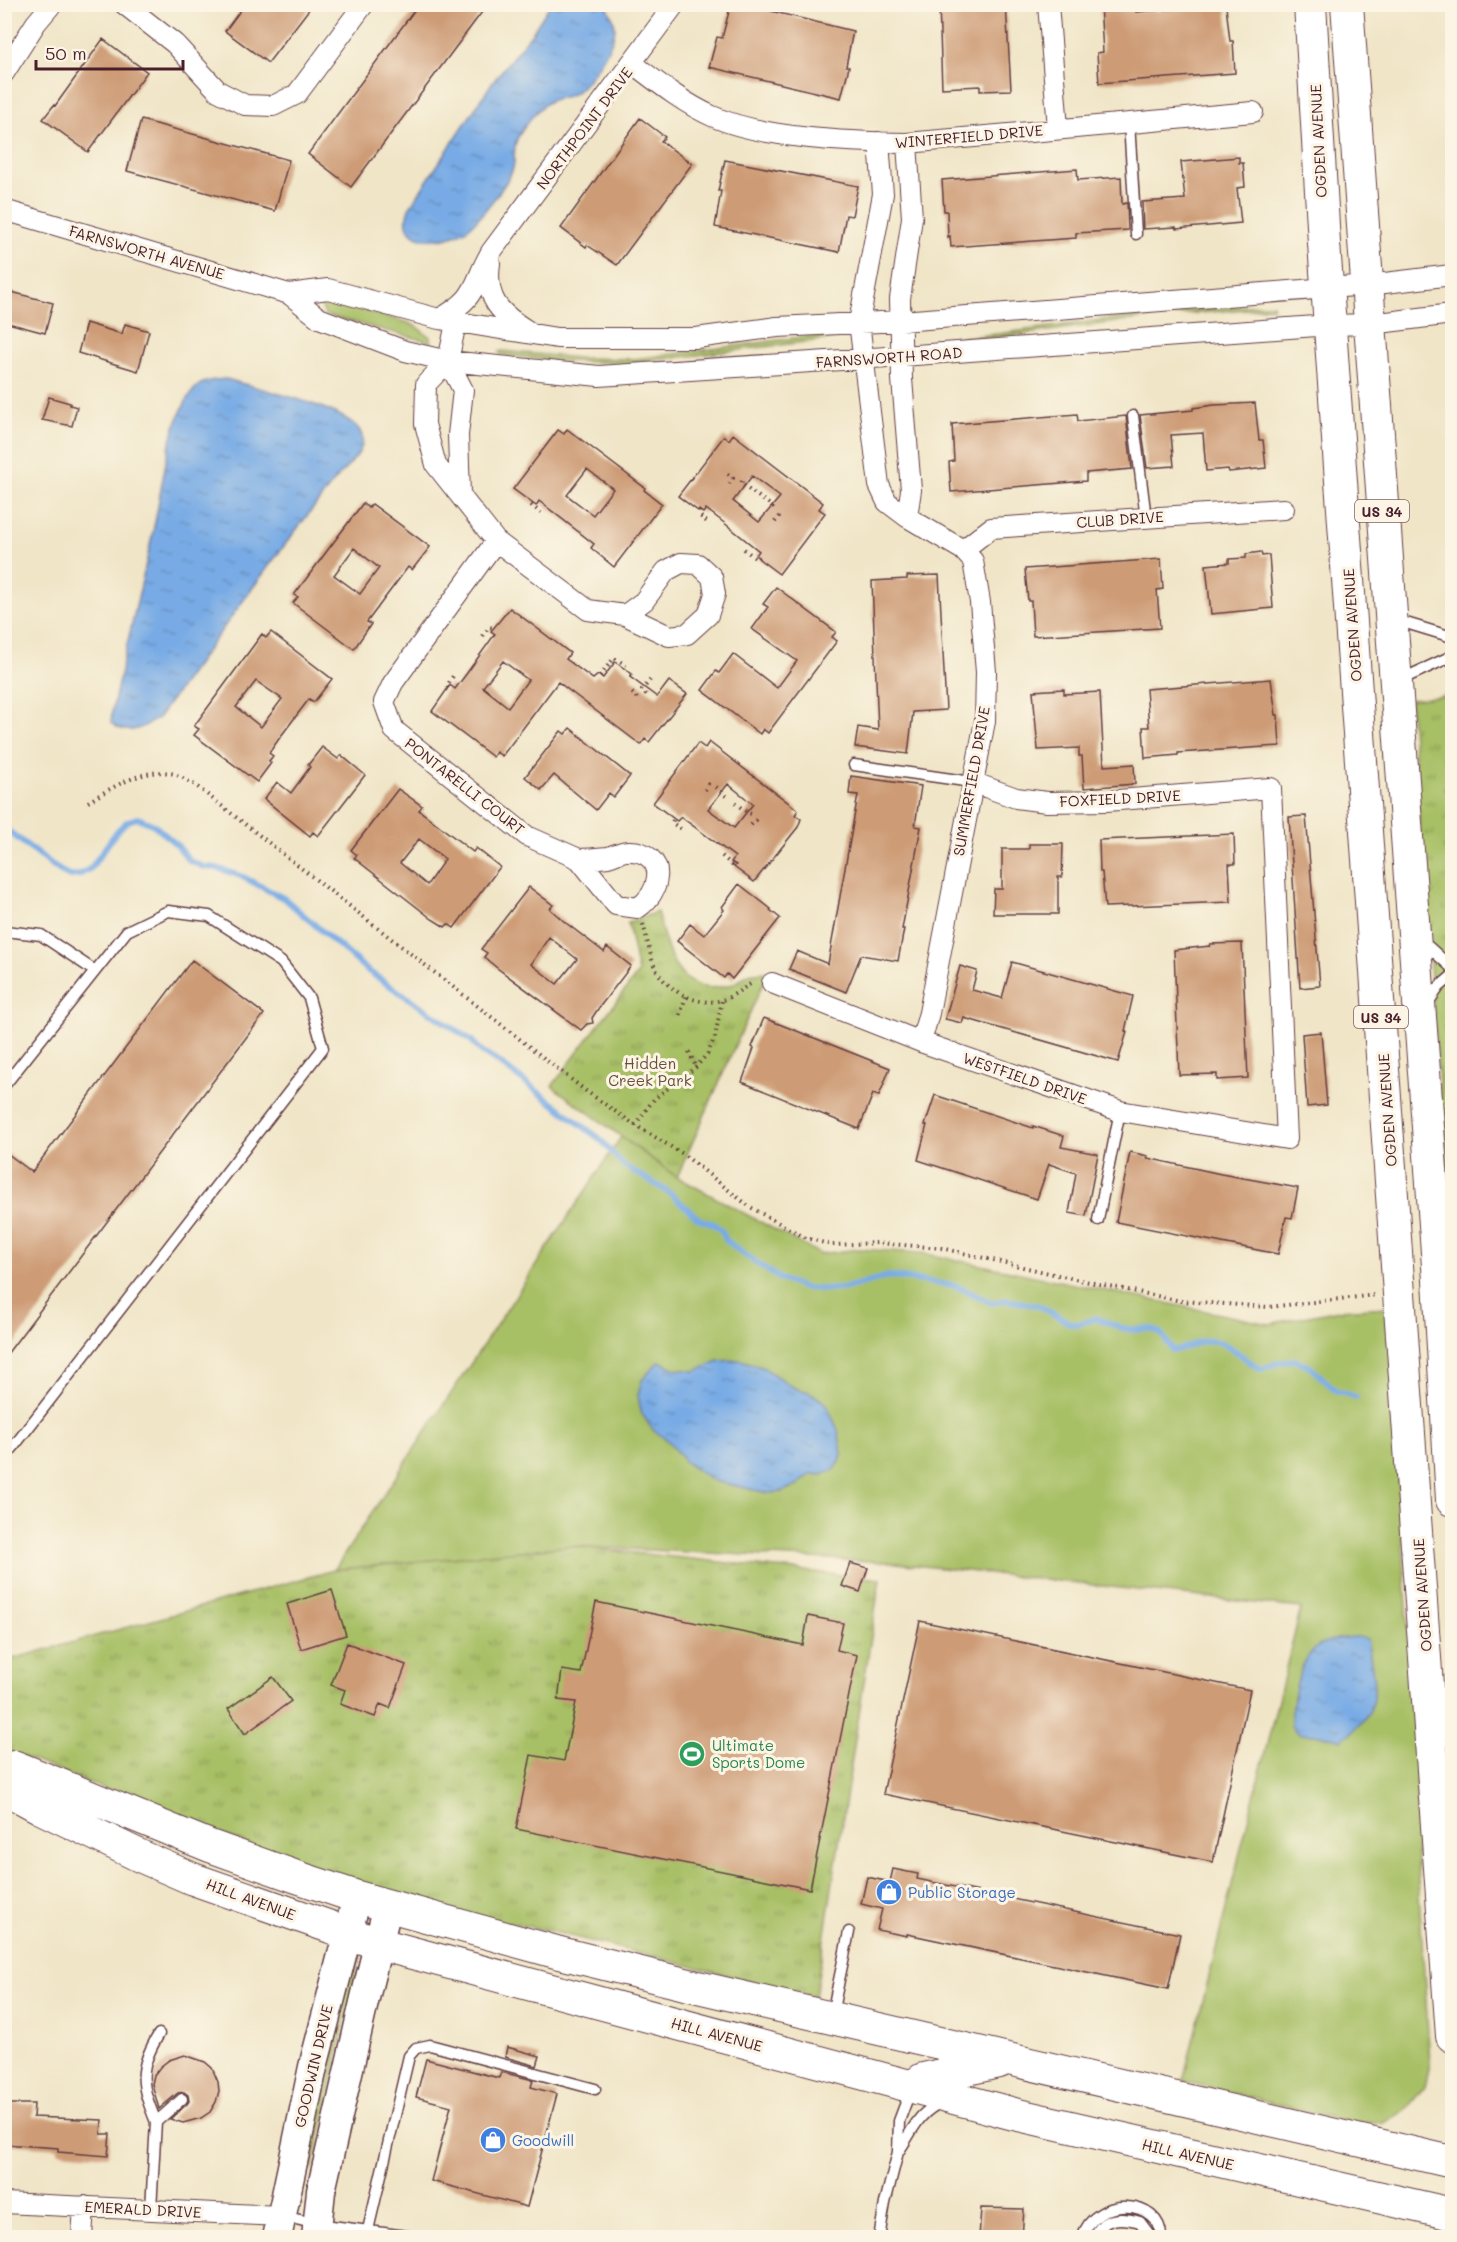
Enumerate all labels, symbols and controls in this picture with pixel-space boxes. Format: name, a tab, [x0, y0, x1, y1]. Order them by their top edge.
scale bar	[36, 33, 183, 71]
text: 50 m	[45, 41, 87, 65]
street label: NORTHPOINT DRIVE	[531, 62, 637, 193]
street label: OGDEN AVENUE	[1305, 83, 1331, 198]
street label: WINTERFIELD DRIVE	[894, 120, 1044, 152]
street label: FARNSWORTH AVENUE	[67, 220, 227, 284]
street label: FARNSWORTH ROAD	[815, 342, 963, 372]
road number: US 34	[1355, 500, 1409, 522]
street label: CLUB DRIVE	[1076, 506, 1165, 532]
street label: OGDEN AVENUE	[1338, 567, 1366, 682]
street label: SUMMERFIELD DRIVE	[948, 704, 994, 858]
street label: PONTARELLI COURT	[401, 733, 529, 839]
street label: FOXFIELD DRIVE	[1059, 785, 1182, 811]
road number: US 34	[1354, 1006, 1408, 1028]
street label: WESTFIELD DRIVE	[960, 1047, 1090, 1109]
street label: OGDEN AVENUE	[1373, 1052, 1401, 1167]
park label: Hidden Creek Park	[608, 1053, 692, 1090]
street label: OGDEN AVENUE	[1408, 1537, 1436, 1652]
place label: Ultimate Sports Dome	[712, 1735, 805, 1772]
sports icon: Ultimate Sports Dome	[677, 1739, 707, 1769]
street label: HILL AVENUE	[203, 1874, 299, 1925]
shop icon: Public Storage	[874, 1877, 904, 1907]
place label: Public Storage	[908, 1882, 1016, 1902]
street label: GOODWIN DRIVE	[289, 2002, 337, 2129]
street label: HILL AVENUE	[669, 2012, 765, 2056]
shop icon: Goodwill	[478, 2125, 508, 2155]
place label: Goodwill	[512, 2130, 574, 2150]
street label: HILL AVENUE	[1140, 2134, 1236, 2174]
street label: EMERALD DRIVE	[84, 2196, 202, 2222]

